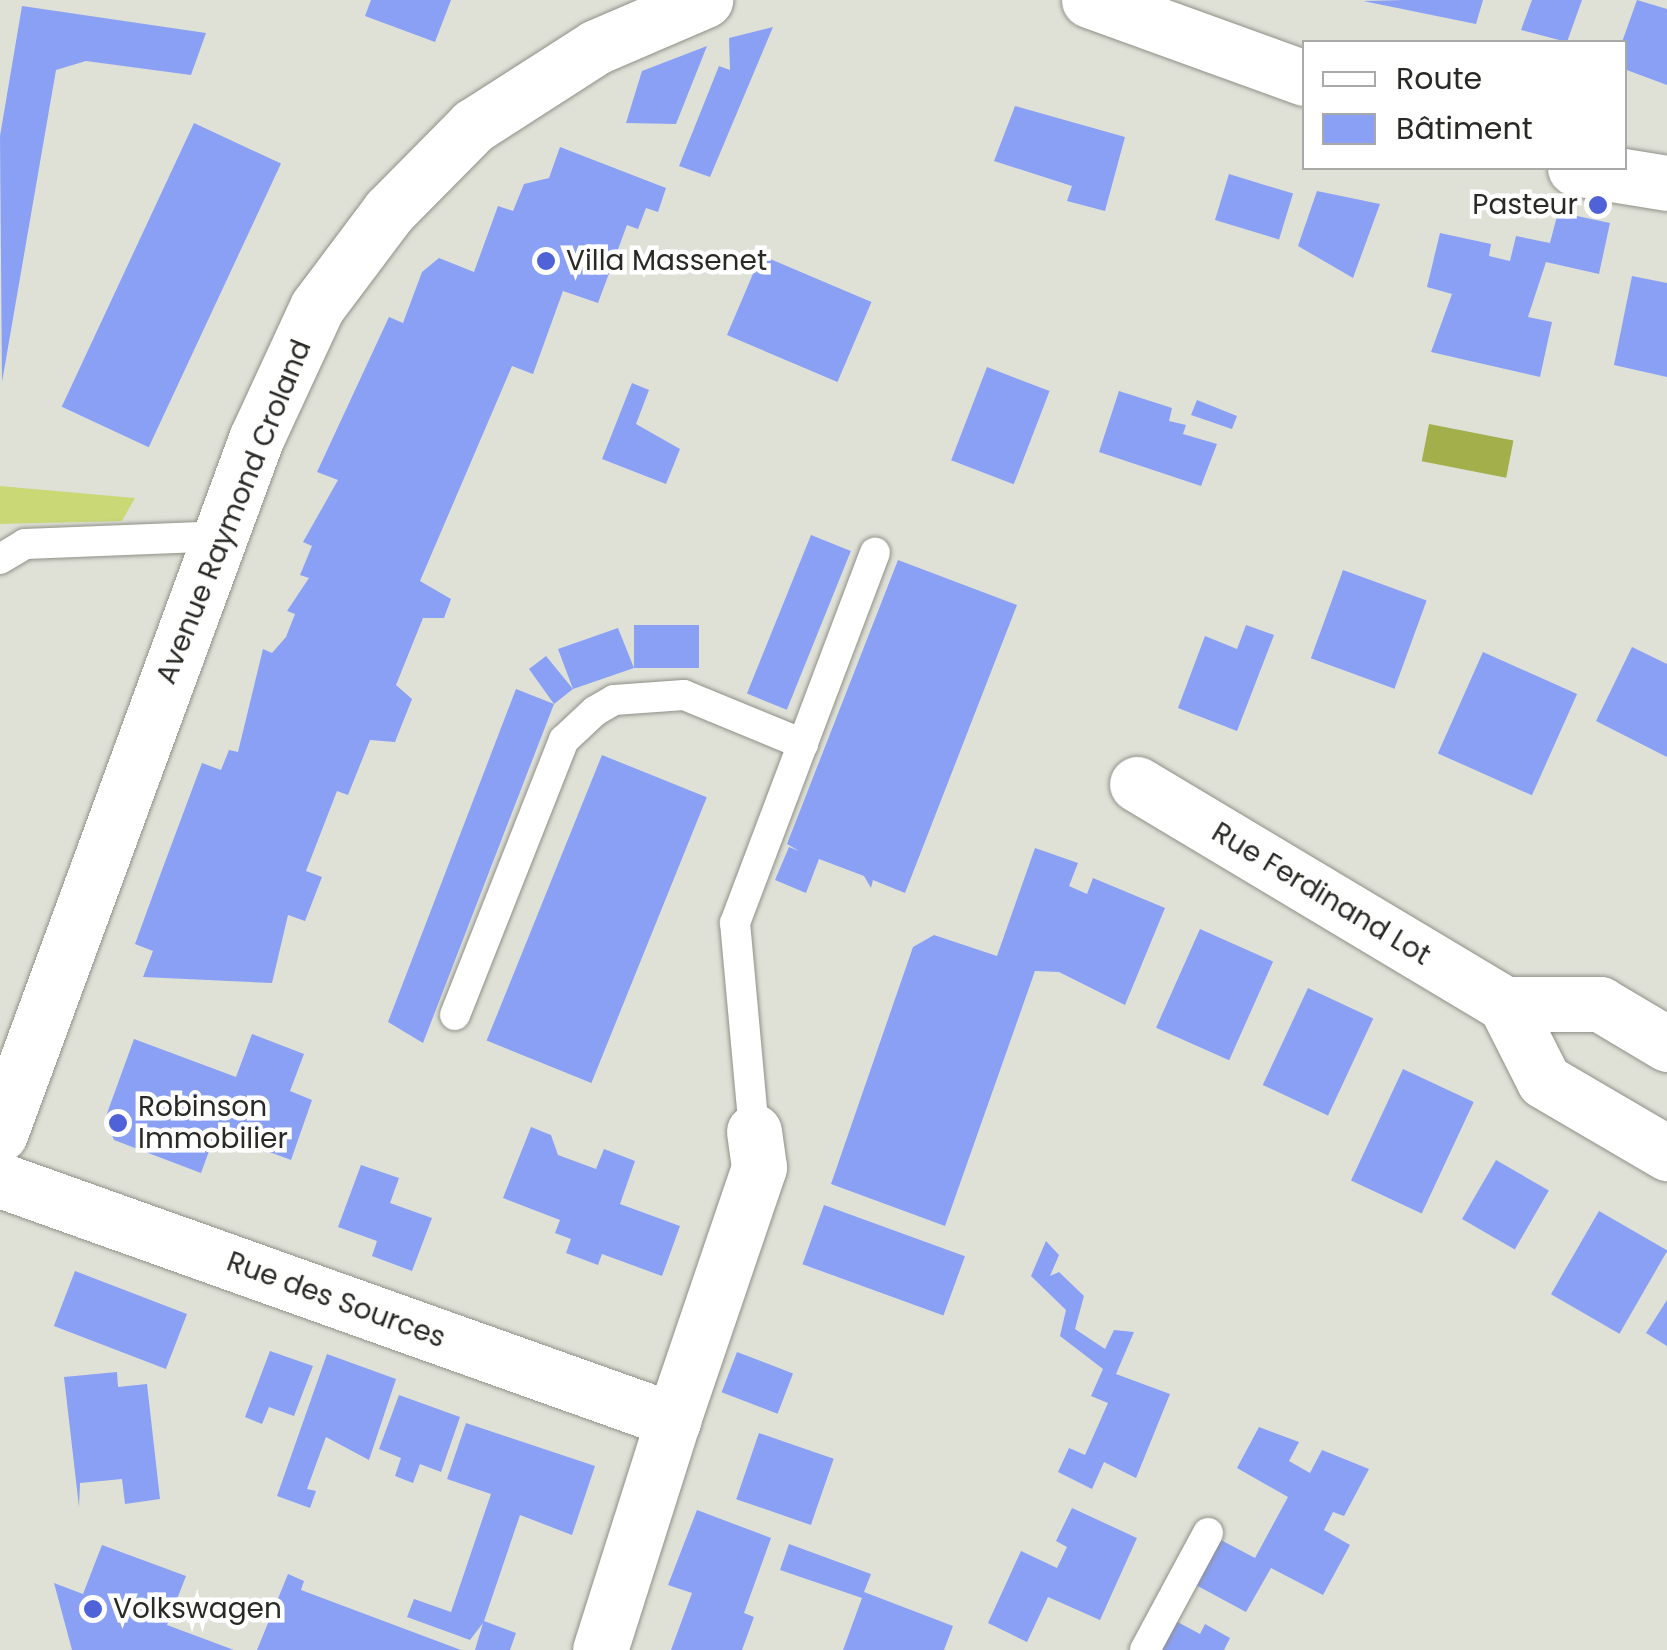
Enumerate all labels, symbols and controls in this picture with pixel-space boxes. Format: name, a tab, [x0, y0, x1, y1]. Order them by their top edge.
legend	[1302, 40, 1627, 170]
text: Route	[1396, 57, 1482, 100]
text: Bâtiment	[1396, 107, 1533, 150]
place label: Pasteur	[1472, 188, 1578, 222]
marker: Pasteur	[1587, 194, 1609, 216]
place label: Villa Massenet	[566, 244, 767, 278]
marker: Villa Massenet	[535, 250, 557, 272]
street label: Avenue Raymond Croland	[149, 335, 319, 689]
street label: Rue Ferdinand Lot	[1206, 816, 1436, 972]
place label: Robinson Immobilier	[138, 1090, 288, 1156]
marker: Robinson Immobilier	[107, 1112, 129, 1134]
street label: Rue des Sources	[222, 1245, 450, 1355]
place label: Volkswagen	[113, 1592, 282, 1626]
marker: Volkswagen	[82, 1598, 104, 1620]

